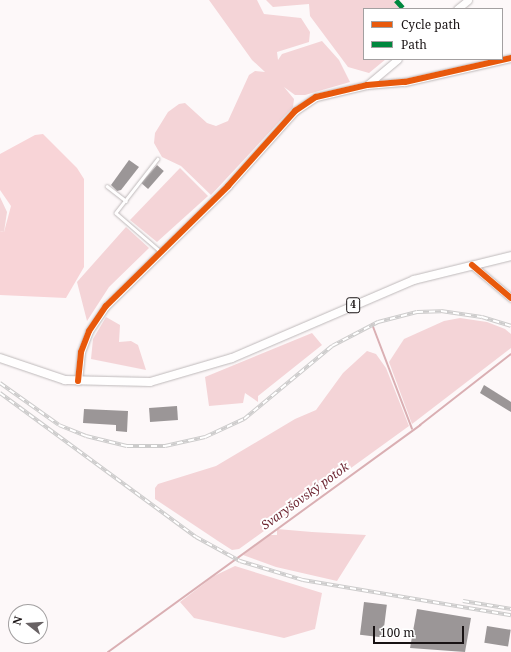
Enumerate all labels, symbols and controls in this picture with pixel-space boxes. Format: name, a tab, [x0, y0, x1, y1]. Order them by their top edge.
legend	[363, 8, 503, 60]
text: Cycle path	[401, 16, 460, 33]
text: Path	[401, 36, 427, 53]
road number: 4	[346, 297, 360, 313]
water label: Svaryšovský potok	[258, 459, 352, 533]
north arrow	[8, 604, 48, 644]
text: N	[9, 614, 25, 627]
scale bar	[375, 618, 466, 644]
text: 100 m	[380, 624, 415, 641]

